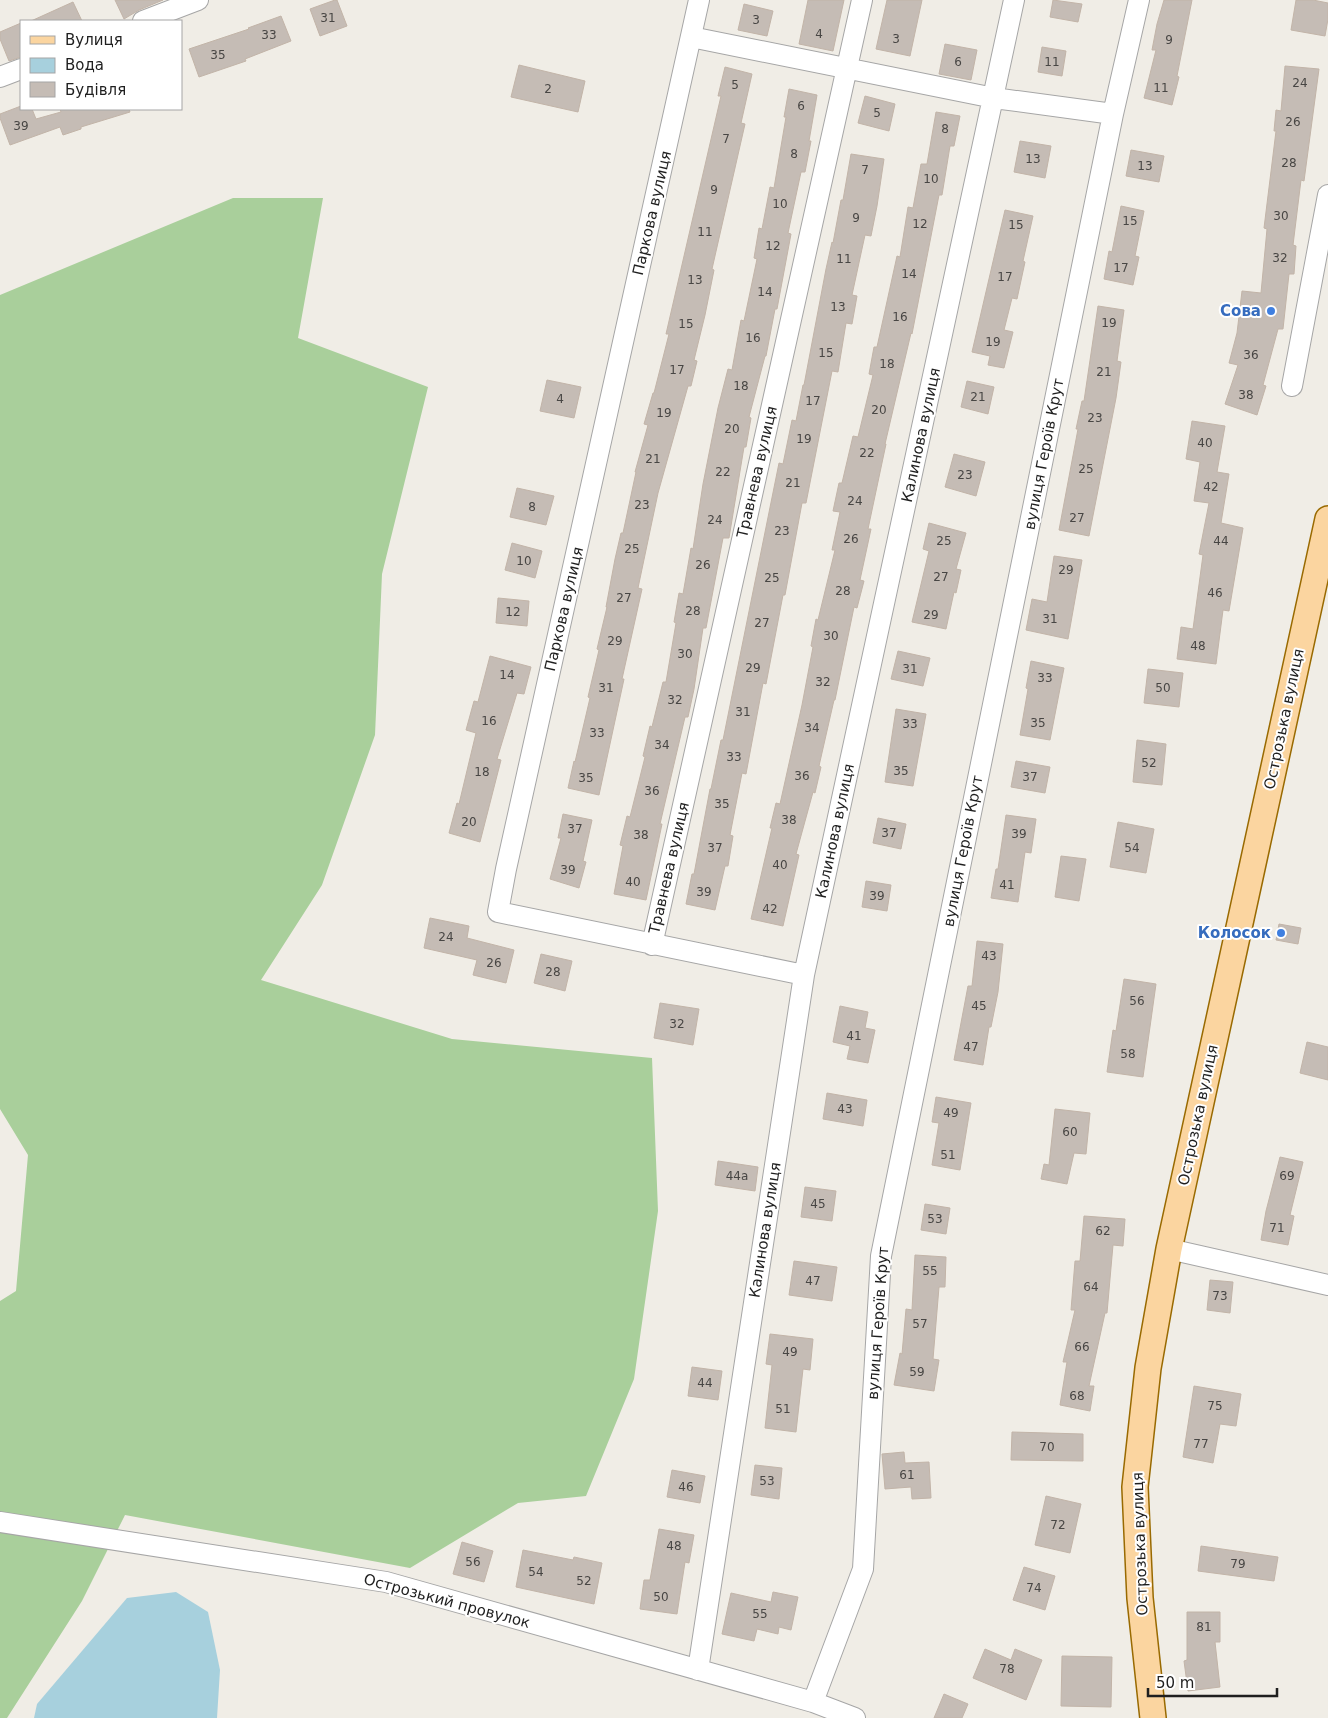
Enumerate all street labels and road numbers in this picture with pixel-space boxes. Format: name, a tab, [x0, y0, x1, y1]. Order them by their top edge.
street label: Паркова вулиця	[629, 149, 675, 277]
street label: Калинова вулиця	[898, 366, 944, 504]
street label: вулиця Героїв Крут	[1021, 377, 1068, 531]
street label: Травнева вулиця	[733, 404, 781, 541]
street label: Паркова вулиця	[541, 545, 587, 673]
street label: Острозька вулиця	[1260, 647, 1308, 791]
street label: Калинова вулиця	[812, 762, 858, 900]
street label: вулиця Героїв Крут	[940, 774, 987, 928]
street label: Травнева вулиця	[645, 800, 693, 937]
street label: Острозька вулиця	[1174, 1043, 1222, 1187]
street label: Калинова вулиця	[745, 1161, 785, 1299]
street label: вулиця Героїв Крут	[864, 1245, 892, 1400]
street label: Острозька вулиця	[1128, 1472, 1152, 1616]
street label: Острозький провулок	[362, 1570, 532, 1632]

